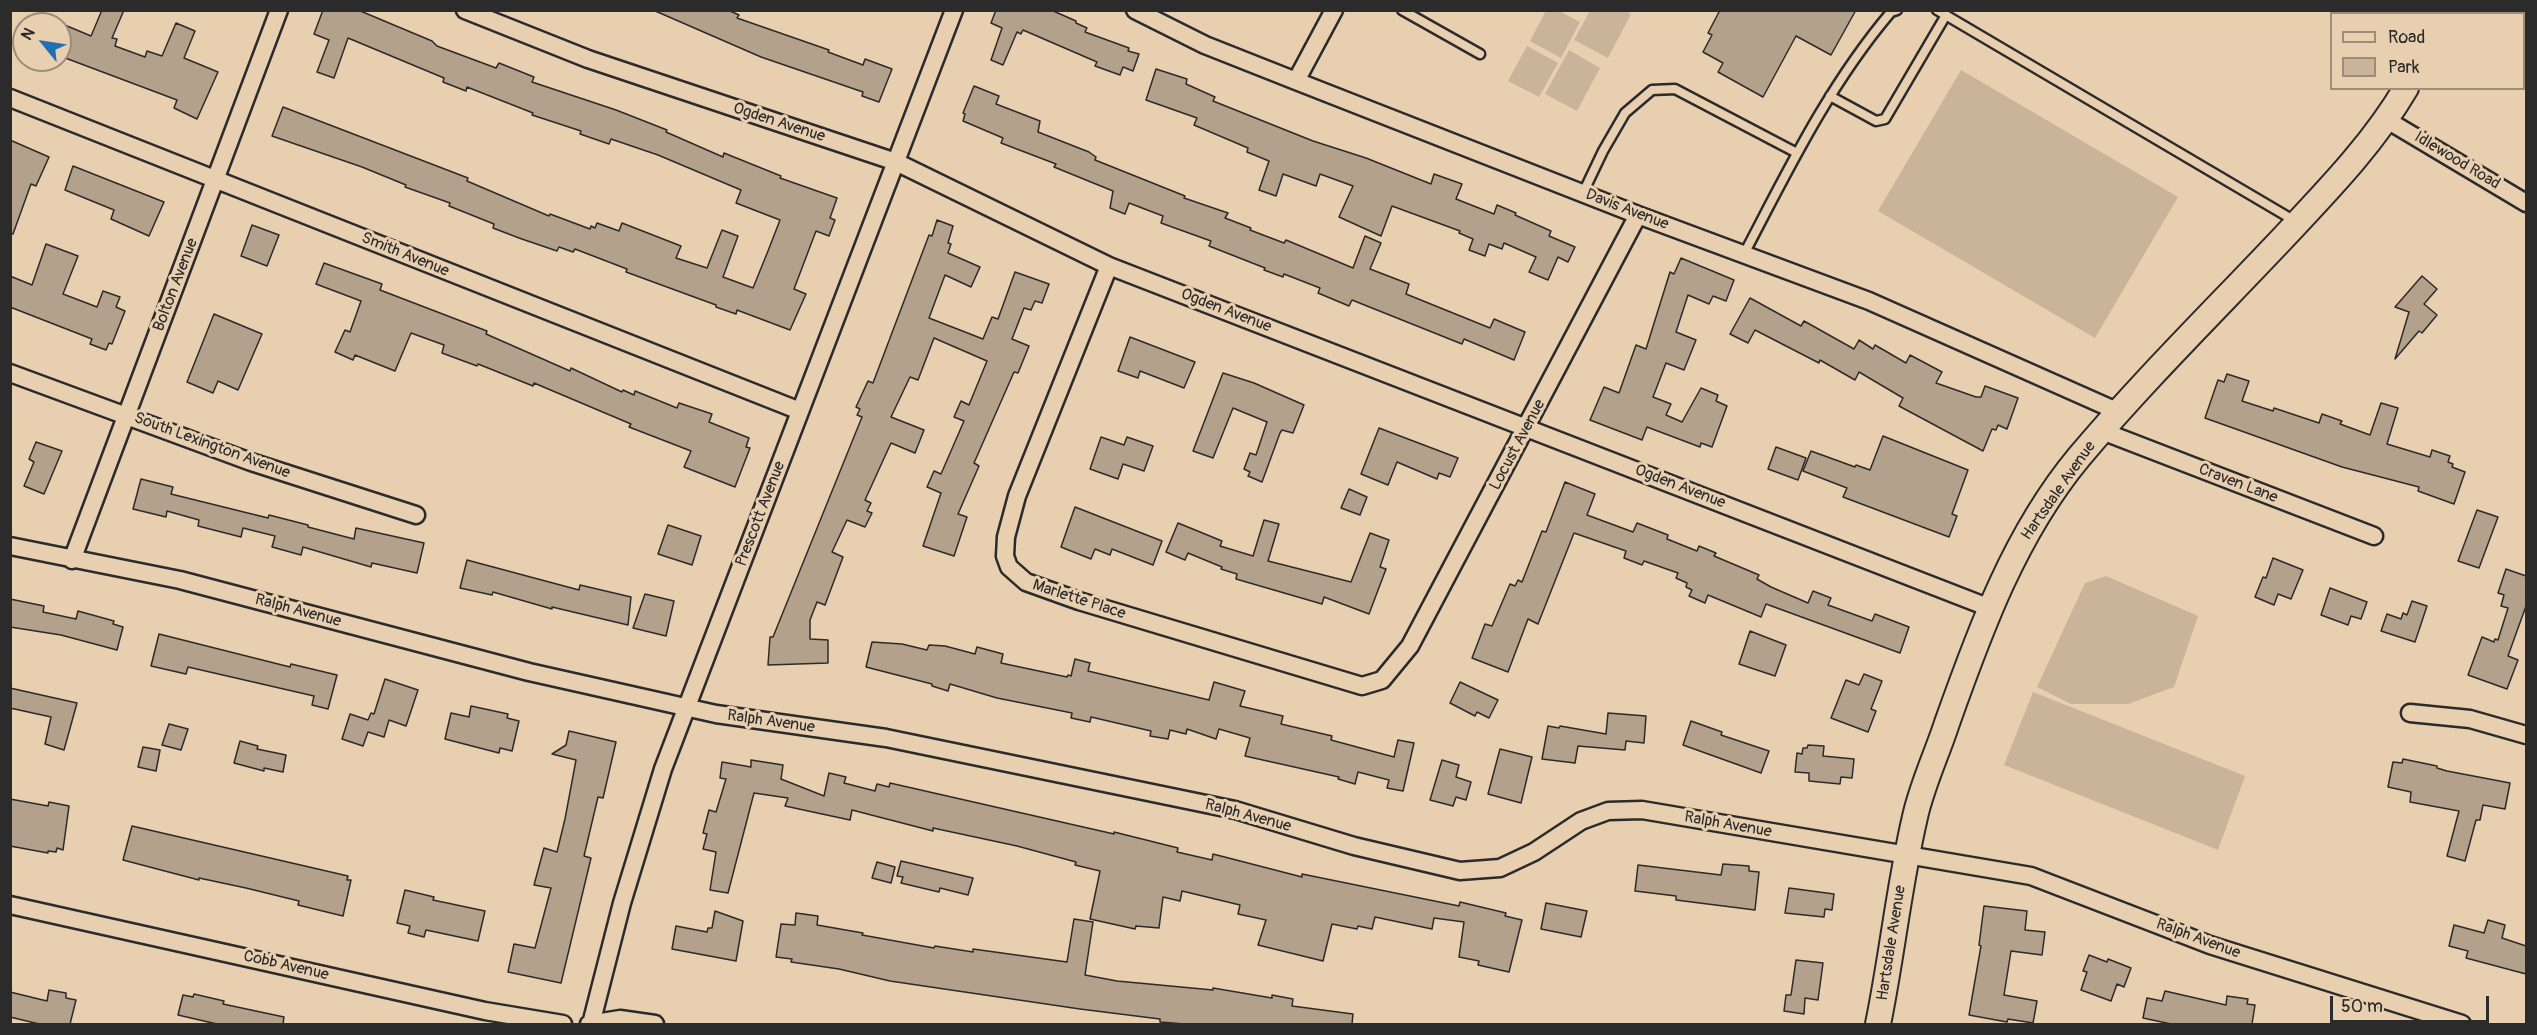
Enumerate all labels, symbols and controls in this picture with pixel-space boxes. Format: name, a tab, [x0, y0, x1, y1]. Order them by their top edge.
north arrow	[12, 12, 72, 72]
legend	[2330, 12, 2525, 90]
text: N	[17, 24, 40, 44]
text: Road	[2388, 26, 2425, 49]
text: Park	[2388, 56, 2420, 79]
street label: Ogden Avenue	[731, 99, 827, 147]
street label: Idlewood Road	[2411, 128, 2503, 194]
street label: Davis Avenue	[1583, 185, 1671, 235]
street label: Smith Avenue	[358, 229, 452, 281]
street label: Bolton Avenue	[149, 236, 203, 334]
street label: Ogden Avenue	[1178, 285, 1274, 337]
street label: Locust Avenue	[1486, 396, 1550, 494]
street label: South Lexington Avenue	[131, 409, 293, 483]
street label: Hartsdale Avenue	[2018, 438, 2100, 544]
street label: Prescott Avenue	[732, 459, 790, 569]
street label: Craven Lane	[2196, 460, 2280, 508]
street label: Ogden Avenue	[1632, 461, 1728, 513]
street label: Marlette Place	[1030, 576, 1128, 624]
street label: Ralph Avenue	[253, 590, 343, 632]
street label: Ralph Avenue	[726, 706, 816, 738]
street label: Ralph Avenue	[1203, 795, 1293, 837]
street label: Ralph Avenue	[1683, 808, 1773, 842]
street label: Hartsdale Avenue	[1873, 884, 1911, 1002]
street label: Ralph Avenue	[2153, 915, 2243, 963]
street label: Cobb Avenue	[242, 947, 330, 985]
scale bar	[2333, 984, 2492, 1022]
text: 50 m	[2341, 995, 2383, 1018]

